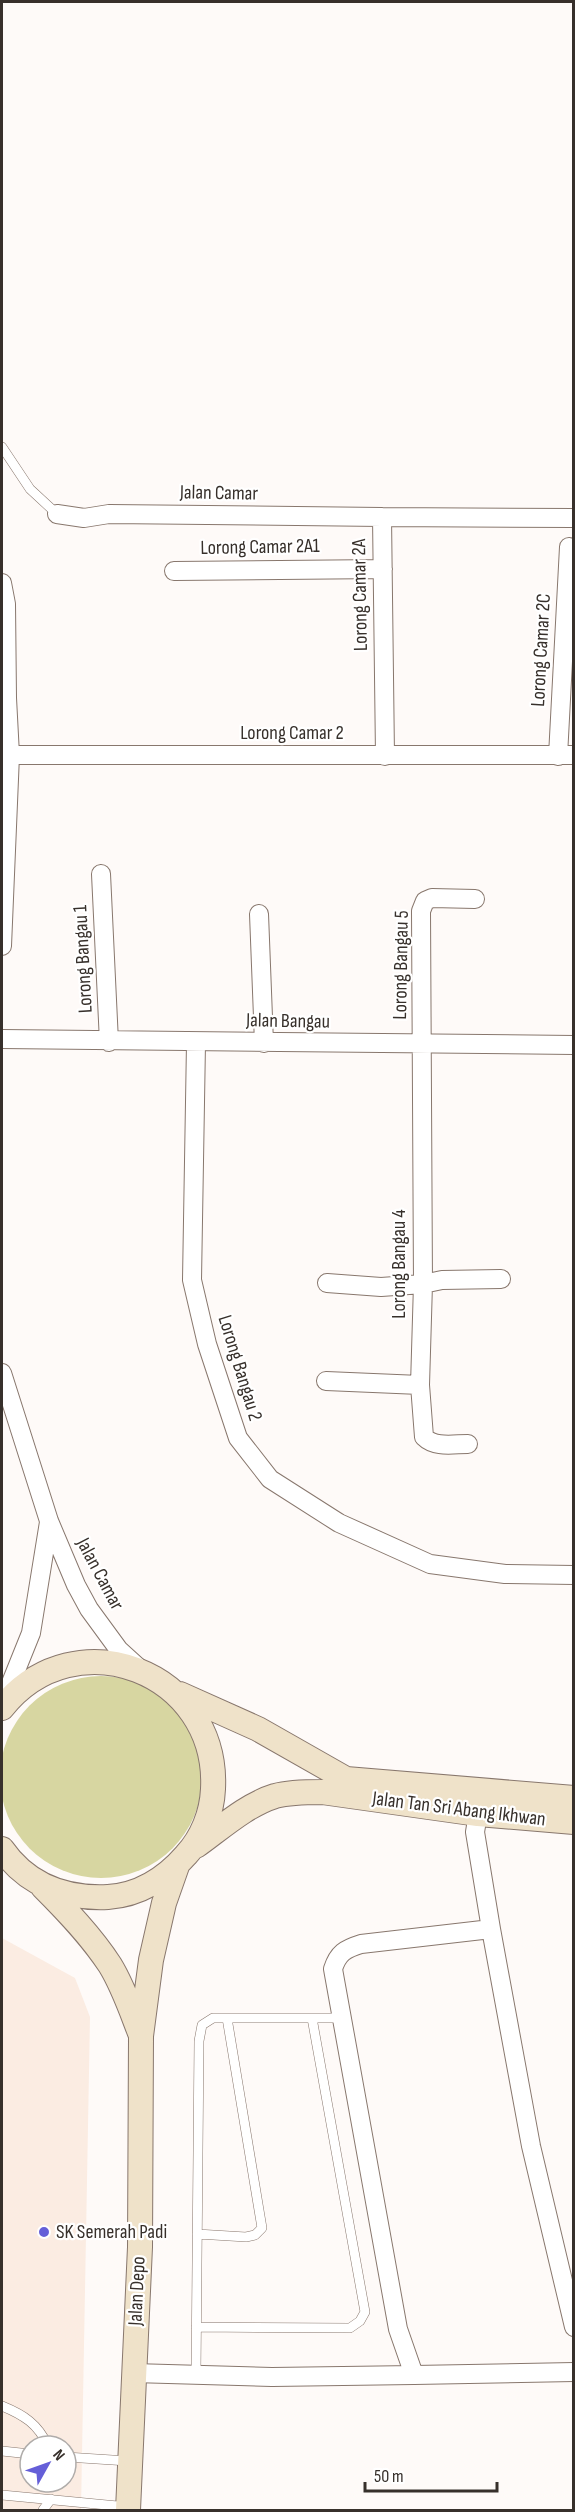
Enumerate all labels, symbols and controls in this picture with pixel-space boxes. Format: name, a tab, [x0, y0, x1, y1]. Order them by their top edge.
street label: Jalan Camar	[179, 480, 259, 506]
street label: Lorong Camar 2A1	[200, 534, 320, 560]
street label: Lorong Camar 2A	[347, 538, 373, 651]
street label: Lorong Camar 2C	[526, 593, 556, 707]
street label: Lorong Camar 2	[240, 721, 344, 745]
street label: Lorong Bangau 1	[68, 904, 98, 1014]
street label: Lorong Bangau 5	[388, 910, 414, 1020]
street label: Jalan Bangau	[245, 1008, 330, 1034]
street label: Lorong Bangau 4	[387, 1209, 411, 1319]
street label: Lorong Bangau 2	[213, 1312, 267, 1424]
street label: Jalan Camar	[71, 1533, 129, 1614]
street label: Jalan Tan Sri Abang Ikhwan	[370, 1786, 547, 1832]
place label: SK Semerah Padi	[56, 2220, 167, 2244]
marker: SK Semerah Padi	[37, 2225, 51, 2239]
street label: Jalan Depo	[123, 2256, 151, 2327]
north arrow	[18, 2434, 78, 2494]
text: N	[48, 2446, 68, 2465]
scale bar	[365, 2455, 497, 2493]
text: 50 m	[374, 2466, 404, 2487]

